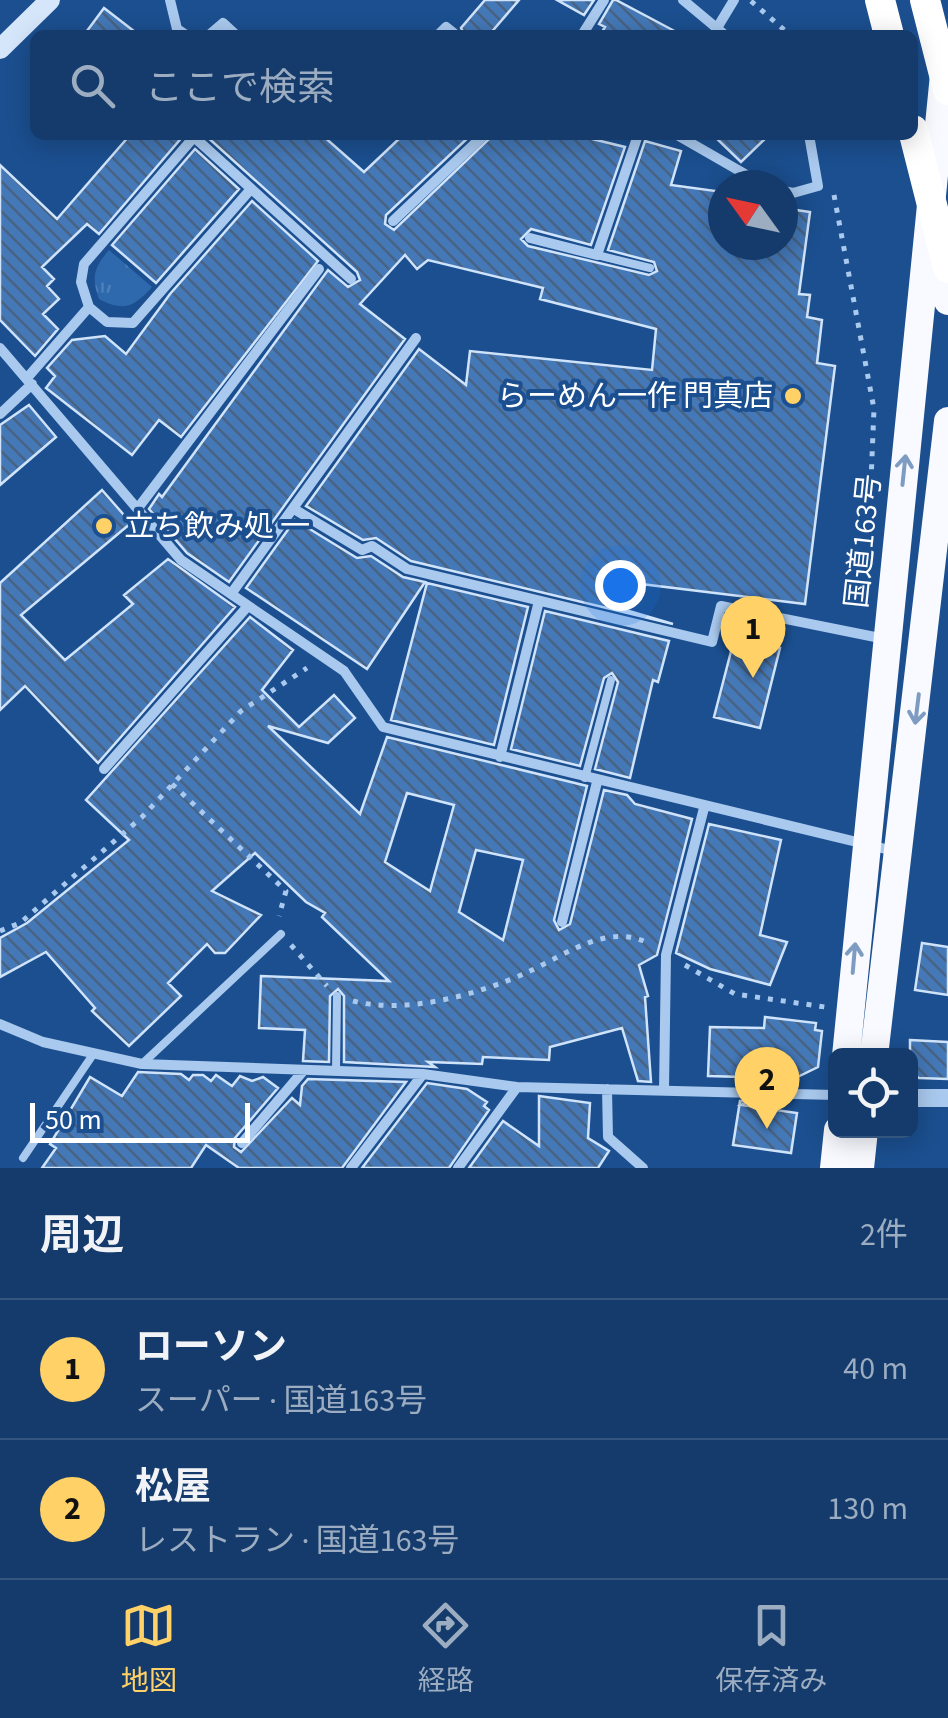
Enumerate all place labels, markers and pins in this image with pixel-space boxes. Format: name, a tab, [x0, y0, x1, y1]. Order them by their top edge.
place label: らーめん一作 門真店	[497, 375, 773, 418]
marker: らーめん一作 門真店	[782, 385, 804, 407]
place label: 立ち飲み処 一	[124, 505, 310, 548]
marker: 立ち飲み処 一	[93, 515, 115, 537]
pin: 1	[720, 596, 786, 678]
pin: 2	[734, 1046, 800, 1129]

